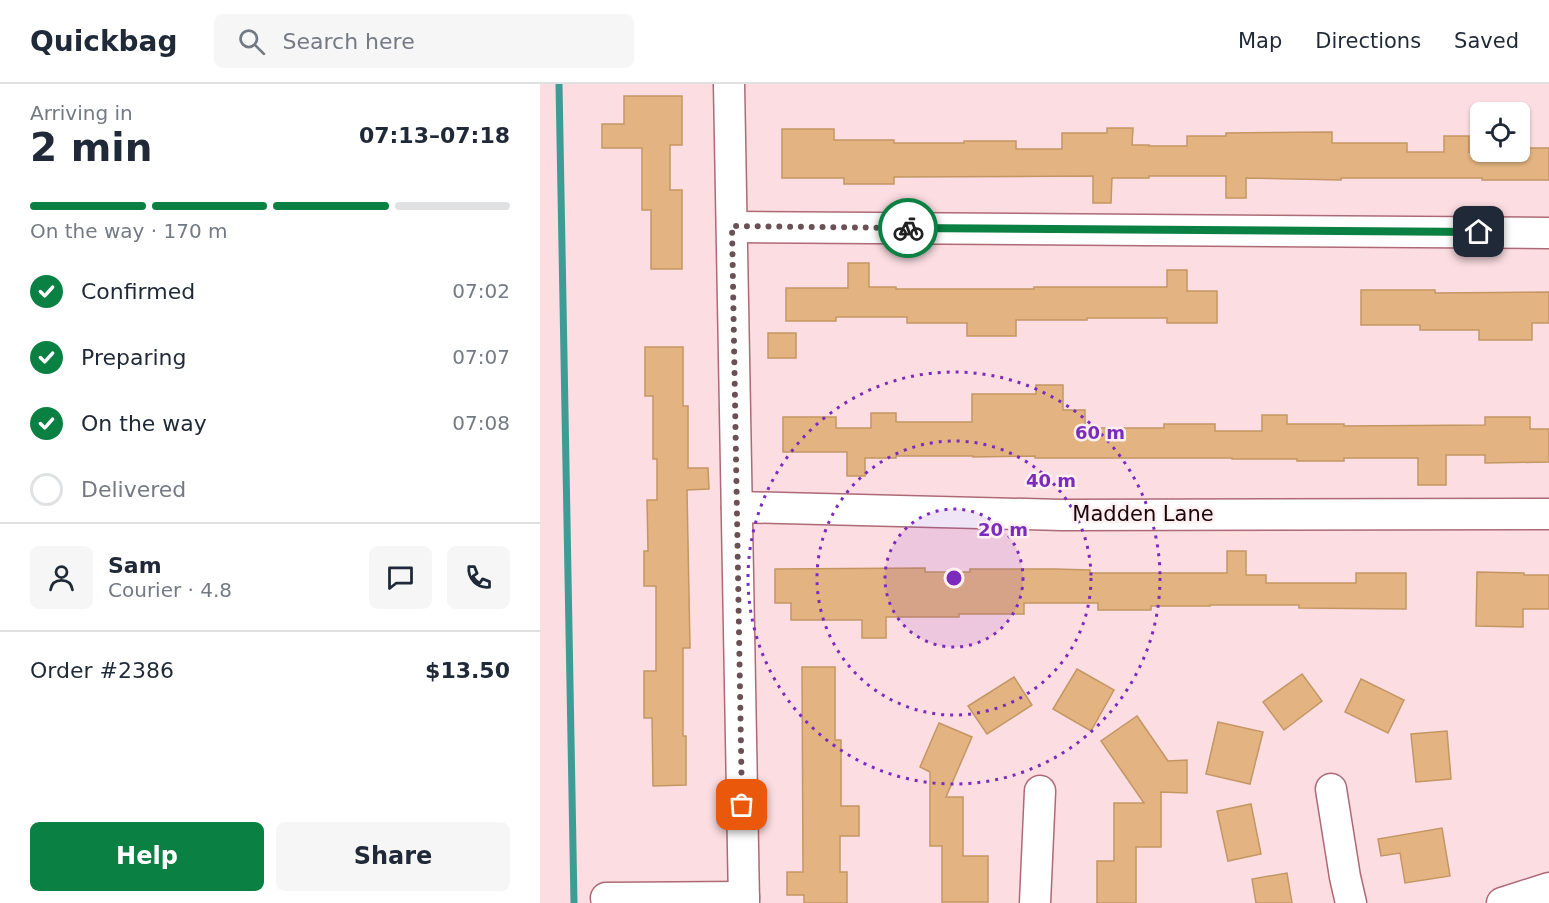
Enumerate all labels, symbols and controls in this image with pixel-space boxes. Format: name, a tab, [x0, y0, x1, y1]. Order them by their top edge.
search box	[214, 14, 634, 68]
text: Quickbag	[30, 25, 178, 58]
icon: search	[235, 25, 268, 58]
text: Search here	[283, 29, 415, 54]
text: Map	[1238, 29, 1282, 53]
text: Directions	[1315, 29, 1421, 53]
text: Saved	[1454, 29, 1519, 53]
text: Arriving in	[30, 101, 133, 125]
map controls	[1470, 102, 1530, 162]
button: locate	[1470, 102, 1530, 162]
text: 07:13–07:18	[359, 123, 510, 148]
text: 2 min	[30, 125, 152, 170]
courier	[878, 198, 938, 258]
pin	[1453, 206, 1504, 257]
icon: bike	[892, 212, 925, 245]
icon: home	[1462, 215, 1495, 248]
text: On the way · 170 m	[30, 219, 228, 243]
icon: check	[30, 275, 63, 308]
text: Confirmed	[81, 279, 195, 304]
text: 07:02	[452, 279, 510, 303]
icon: check	[30, 341, 63, 374]
text: Preparing	[81, 345, 187, 370]
text: 07:07	[452, 345, 510, 369]
icon: check	[30, 407, 63, 440]
text: On the way	[81, 411, 207, 436]
text: 07:08	[452, 411, 510, 435]
text: 60 m	[1075, 422, 1125, 443]
text: 40 m	[1026, 470, 1076, 491]
text: Delivered	[81, 477, 186, 502]
street label: Madden Lane	[1072, 502, 1214, 526]
text: 20 m	[978, 519, 1028, 540]
button: person	[30, 546, 93, 609]
button: chat	[369, 546, 432, 609]
button: phone	[447, 546, 510, 609]
text: Sam	[108, 553, 162, 578]
centre of rings	[944, 568, 964, 588]
text: Courier · 4.8	[108, 578, 232, 602]
text: Order #2386	[30, 658, 174, 683]
text: $13.50	[425, 658, 510, 683]
pin	[716, 779, 767, 830]
icon: bag	[725, 788, 758, 821]
button: Help	[30, 822, 264, 891]
button: Share	[276, 822, 510, 891]

